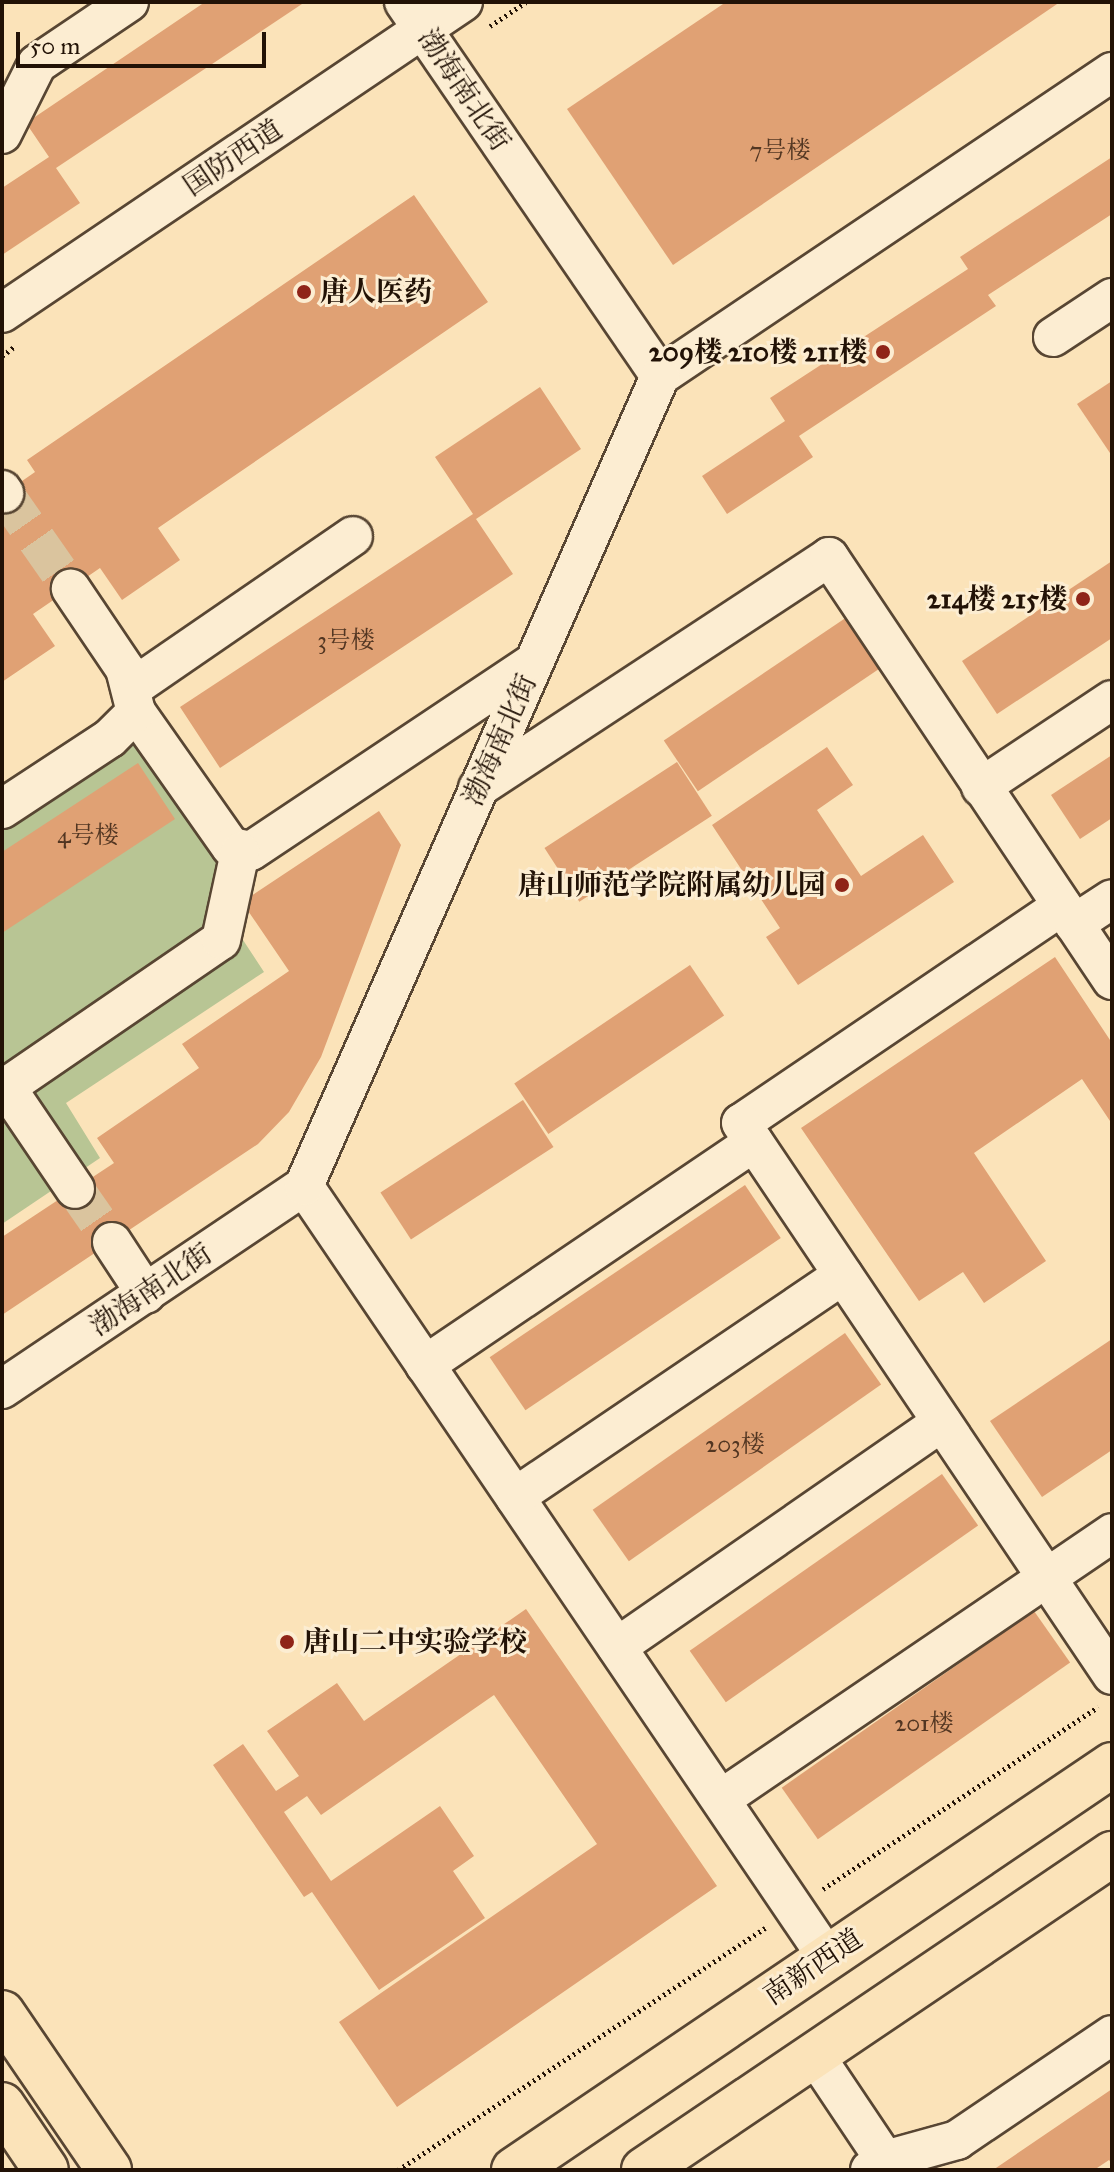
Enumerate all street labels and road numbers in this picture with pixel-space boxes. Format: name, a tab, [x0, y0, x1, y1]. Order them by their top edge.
street label: 渤海南北街	[411, 23, 517, 157]
street label: 国防西道	[177, 113, 289, 203]
street label: 渤海南北街	[456, 669, 544, 811]
street label: 渤海南北街	[84, 1237, 218, 1343]
street label: 南新西道	[757, 1922, 869, 2012]

